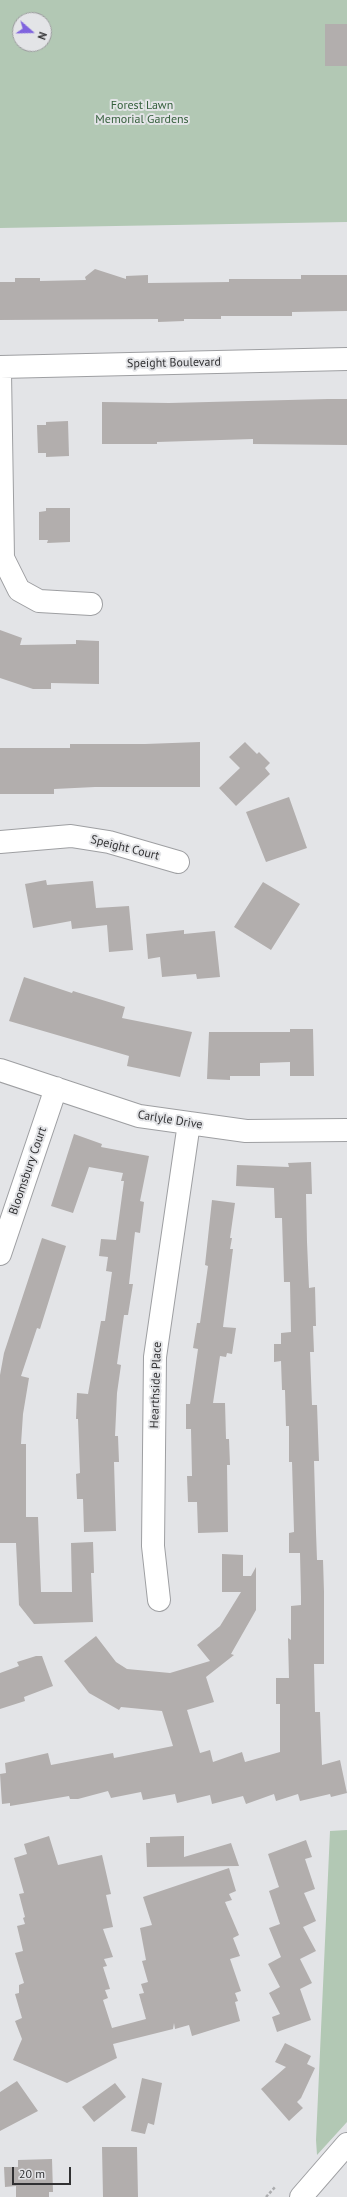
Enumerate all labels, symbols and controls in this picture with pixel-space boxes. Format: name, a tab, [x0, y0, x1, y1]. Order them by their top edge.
north arrow	[12, 12, 52, 52]
text: N	[35, 30, 50, 42]
park label: Forest Lawn Memorial Gardens	[95, 99, 189, 127]
street label: Speight Boulevard	[127, 355, 221, 371]
street label: Speight Court	[89, 833, 161, 863]
street label: Carlyle Drive	[137, 1108, 203, 1132]
street label: Bloomsbury Court	[6, 1125, 50, 1217]
street label: Hearthside Place	[147, 1341, 165, 1429]
scale bar	[14, 2159, 73, 2185]
text: 20 m	[19, 2166, 45, 2181]

